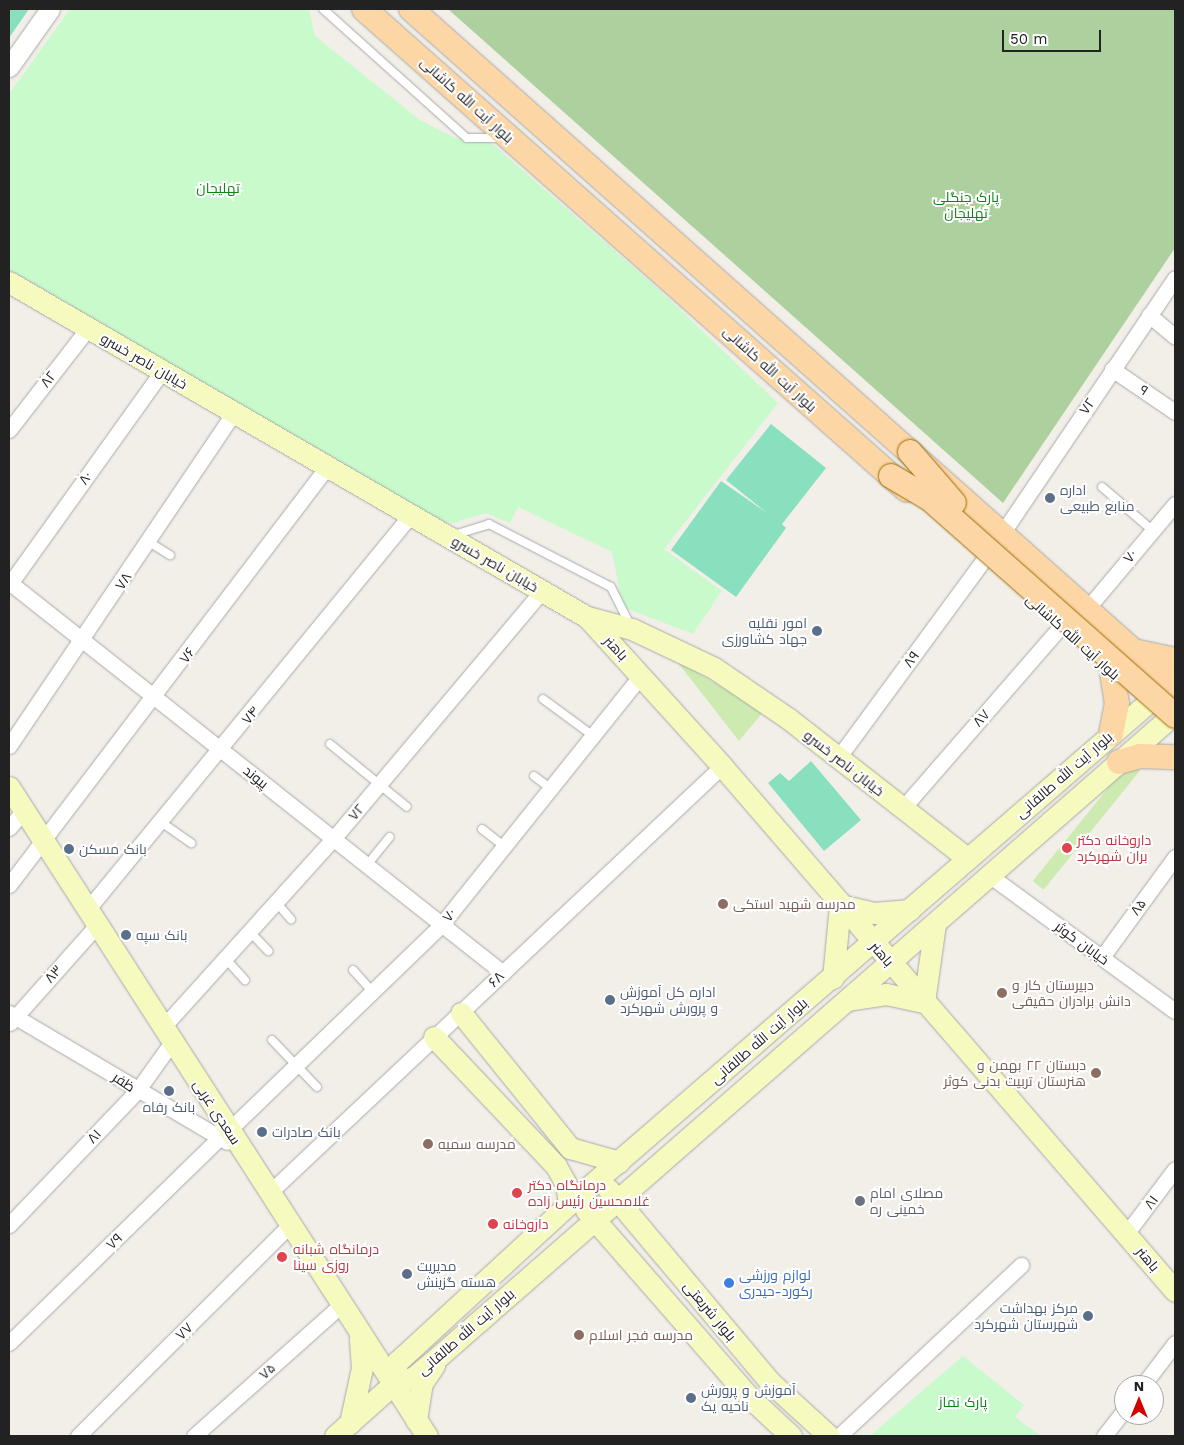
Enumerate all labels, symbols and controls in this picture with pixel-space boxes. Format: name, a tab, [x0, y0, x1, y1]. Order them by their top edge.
scale bar	[1004, 20, 1103, 52]
text: 50 m	[1010, 30, 1047, 48]
street label: بلوار آیت الله کاشانی	[417, 54, 517, 146]
park label: تهلیجان	[196, 180, 240, 196]
park label: پارک جنگلی تهلیجان	[933, 189, 999, 222]
street label: بلوار آیت الله کاشانی	[720, 323, 820, 415]
street label: خیابان ناصر خسرو	[98, 329, 190, 393]
street label: ۸۲	[36, 367, 60, 391]
street label: ۹	[1136, 381, 1152, 399]
street label: ۷۲	[1076, 395, 1098, 417]
street label: ۸۰	[75, 468, 95, 488]
place label: اداره منابع طبیعی	[1060, 482, 1134, 514]
marker: اداره منابع طبیعی	[1044, 492, 1056, 504]
street label: خیابان ناصر خسرو	[449, 532, 541, 596]
street label: ۷۰	[1120, 546, 1140, 566]
street label: ۷۸	[111, 569, 135, 593]
street label: بلوار آیت الله کاشانی	[1023, 591, 1123, 683]
place label: امور نقلیه جهاد کشاورزی	[722, 615, 807, 648]
marker: امور نقلیه جهاد کشاورزی	[811, 625, 823, 637]
street label: باهنر	[601, 632, 631, 664]
street label: ۷۶	[176, 644, 198, 666]
street label: ۸۹	[900, 648, 922, 670]
street label: ۷۴	[238, 703, 262, 727]
street label: ۸۷	[969, 706, 993, 730]
street label: خیابان ناصر خسرو	[801, 726, 887, 800]
street label: بلوار آیت الله طالقانی	[1012, 728, 1116, 822]
street label: پیوند	[240, 762, 272, 792]
street label: ۷۲	[344, 800, 368, 824]
place label: داروخانه دکتر بران شهرکرد	[1077, 832, 1151, 864]
place label: بانک مسکن	[79, 841, 147, 857]
marker: داروخانه دکتر بران شهرکرد	[1061, 842, 1073, 854]
marker: بانک مسکن	[63, 843, 75, 855]
street label: ۸۵	[1126, 895, 1150, 919]
place label: مدرسه شهید استکی	[733, 896, 856, 912]
marker: مدرسه شهید استکی	[717, 898, 729, 910]
street label: ۷۰	[439, 905, 459, 925]
street label: خیابان کوثر	[1052, 918, 1112, 968]
place label: بانک سپه	[136, 927, 188, 943]
marker: بانک سپه	[120, 929, 132, 941]
street label: باهنر	[867, 938, 897, 970]
street label: ۸۳	[41, 962, 65, 986]
street label: ۶۸	[485, 968, 507, 990]
place label: دبیرستان کار و دانش برادران حقیقی	[1012, 977, 1131, 1010]
place label: اداره کل آموزش و پرورش شهرکرد	[620, 984, 718, 1016]
marker: دبیرستان کار و دانش برادران حقیقی	[996, 987, 1008, 999]
marker: اداره کل آموزش و پرورش شهرکرد	[604, 994, 616, 1006]
street label: بلوار آیت الله طالقانی	[707, 994, 811, 1088]
place label: دبستان ۲۲ بهمن و هنرستان تربیت بدنی کوثر	[944, 1057, 1086, 1090]
marker: دبستان ۲۲ بهمن و هنرستان تربیت بدنی کوثر	[1090, 1067, 1102, 1079]
street label: ظفر	[110, 1068, 138, 1096]
street label: سعدی غربی	[190, 1076, 244, 1148]
marker: بانک رفاه	[163, 1085, 175, 1097]
place label: بانک رفاه	[143, 1099, 195, 1115]
place label: بانک صادرات	[272, 1124, 341, 1140]
street label: ۸۱	[83, 1125, 105, 1147]
marker: بانک صادرات	[256, 1126, 268, 1138]
place label: مدرسه سمیه	[438, 1136, 516, 1152]
marker: مدرسه سمیه	[422, 1138, 434, 1150]
place label: درمانگاه دکتر غلامحسین رئیس زاده	[528, 1177, 650, 1210]
place label: مصلای امام خمینی ره	[870, 1185, 943, 1218]
marker: درمانگاه دکتر غلامحسین رئیس زاده	[510, 1186, 524, 1200]
street label: ۸۱	[1140, 1192, 1162, 1212]
marker: مصلای امام خمینی ره	[854, 1195, 866, 1207]
place label: داروخانه	[503, 1216, 549, 1232]
marker: داروخانه	[487, 1218, 499, 1230]
street label: ۷۹	[102, 1229, 126, 1253]
place label: درمانگاه شبانه روزی سینا	[293, 1241, 379, 1274]
street label: باهنر	[1133, 1243, 1163, 1275]
marker: درمانگاه شبانه روزی سینا	[275, 1250, 289, 1264]
place label: مدیریت هسته گزینش	[417, 1258, 496, 1290]
place label: لوازم ورزشی رکورد-حیدری	[739, 1267, 813, 1300]
marker: مدیریت هسته گزینش	[401, 1268, 413, 1280]
marker: لوازم ورزشی رکورد-حیدری	[723, 1277, 735, 1289]
street label: بلوار شریعتی	[680, 1278, 740, 1344]
street label: بلوار آیت الله طالقانی	[414, 1285, 518, 1379]
place label: مرکز بهداشت شهرستان شهرکرد	[974, 1300, 1078, 1332]
marker: مرکز بهداشت شهرستان شهرکرد	[1082, 1310, 1094, 1322]
street label: ۷۷	[172, 1319, 196, 1343]
place label: مدرسه فجر اسلام	[589, 1327, 693, 1343]
marker: مدرسه فجر اسلام	[573, 1329, 585, 1341]
street label: ۷۵	[255, 1359, 279, 1383]
north arrow	[1114, 1375, 1164, 1425]
text: N	[1134, 1378, 1144, 1394]
place label: آموزش و پرورش ناحیه یک	[701, 1382, 796, 1414]
marker: آموزش و پرورش ناحیه یک	[685, 1392, 697, 1404]
park label: پارک نماز	[939, 1394, 987, 1410]

